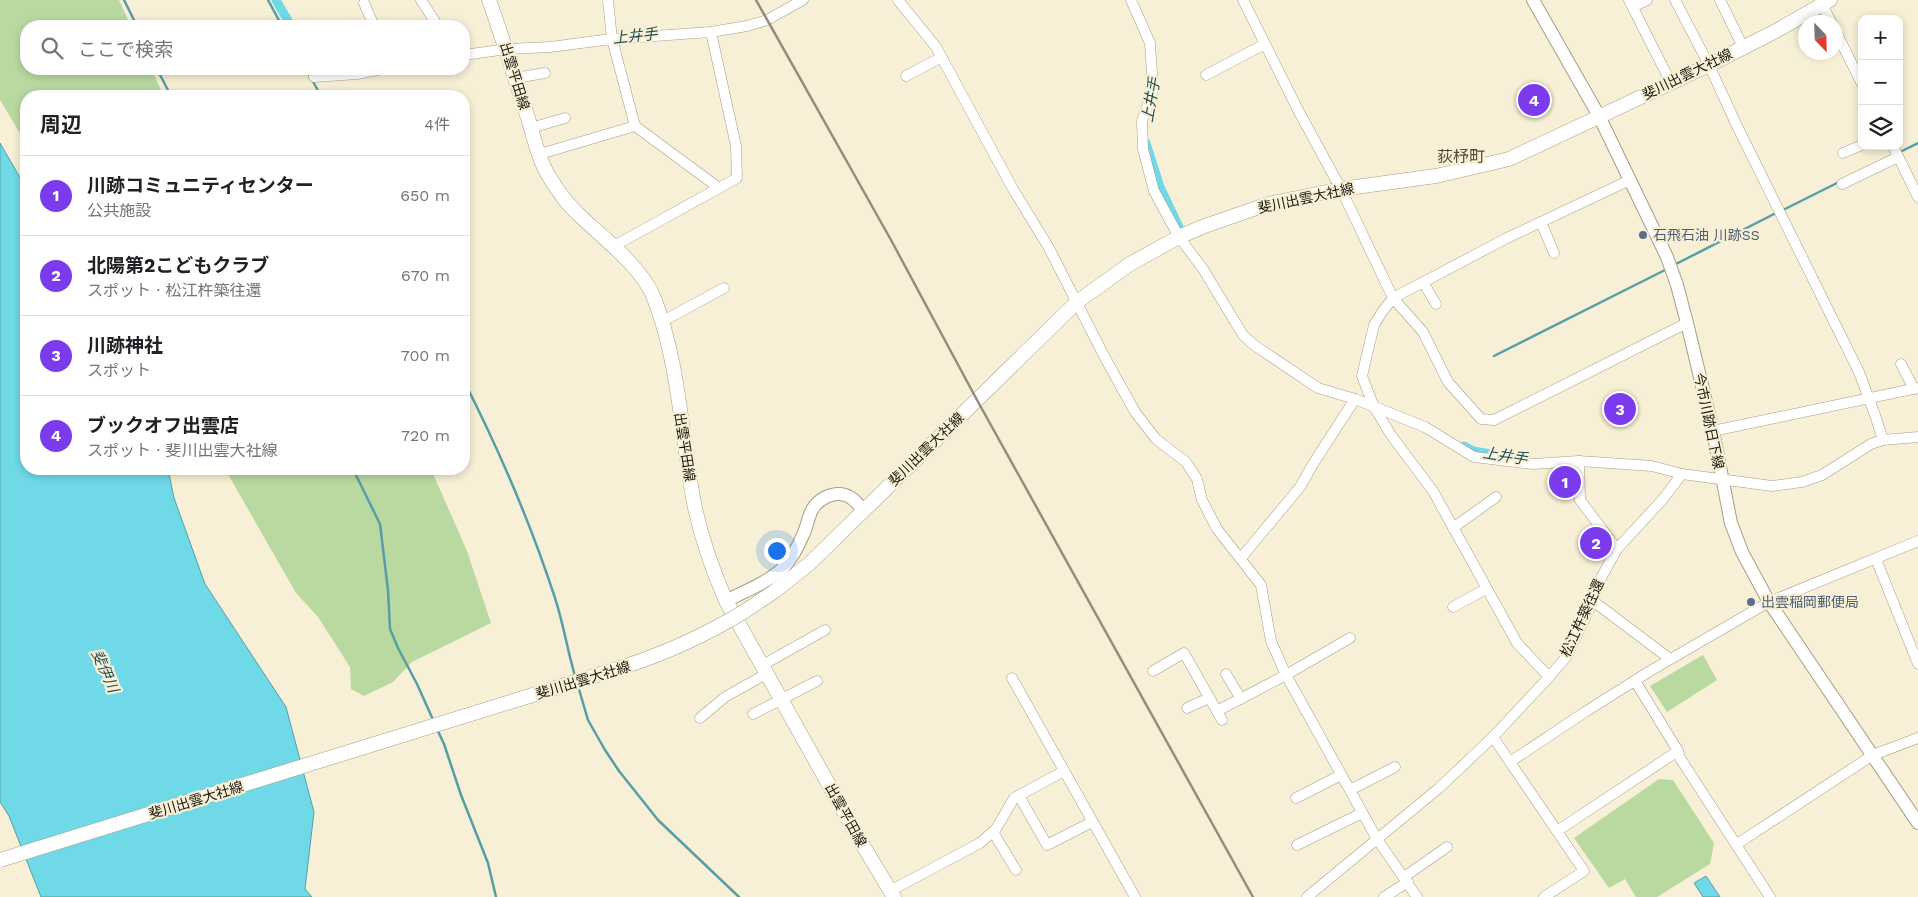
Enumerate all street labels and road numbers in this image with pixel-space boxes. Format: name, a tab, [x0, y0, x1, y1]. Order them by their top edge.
street label: 出雲平田線	[497, 40, 533, 112]
street label: 斐川出雲大社線	[1639, 45, 1735, 103]
street label: 斐川出雲大社線	[1256, 180, 1356, 216]
street label: 今市川跡日下線	[1691, 371, 1727, 471]
street label: 斐川出雲大社線	[885, 409, 967, 489]
street label: 出雲平田線	[672, 411, 698, 483]
street label: 松江杵築往還	[1557, 577, 1607, 659]
street label: 斐川出雲大社線	[534, 658, 632, 702]
street label: 斐川出雲大社線	[147, 778, 245, 822]
street label: 出雲平田線	[822, 781, 870, 849]

